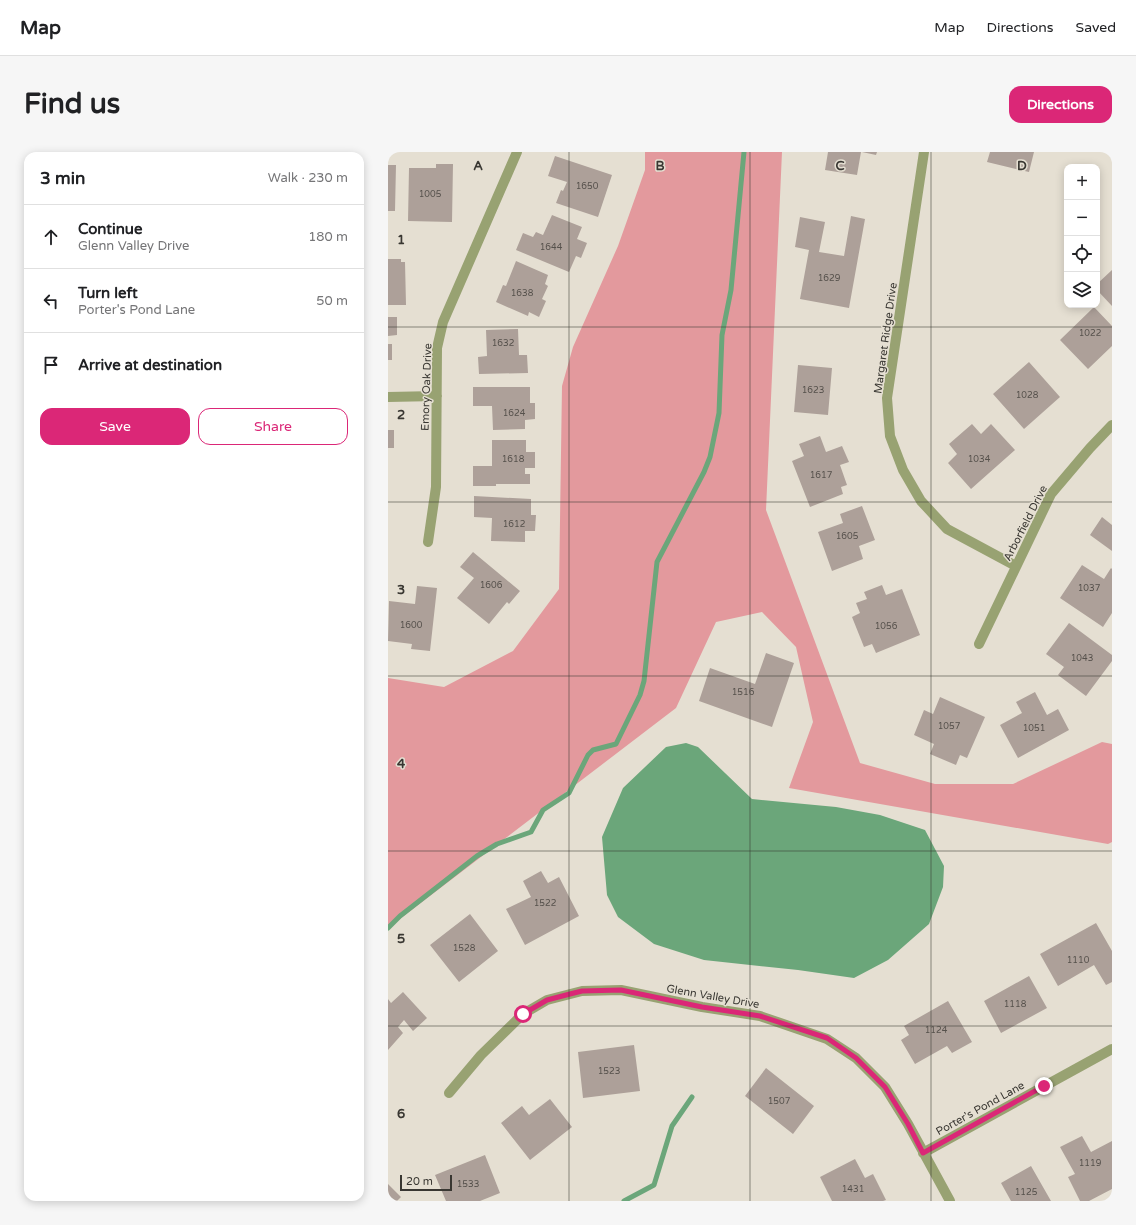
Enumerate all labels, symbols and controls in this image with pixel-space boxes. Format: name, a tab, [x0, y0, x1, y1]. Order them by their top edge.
text: Map	[20, 17, 61, 39]
text: Map	[934, 19, 965, 36]
text: Directions	[987, 19, 1054, 36]
text: Saved	[1076, 19, 1116, 36]
button: Directions	[1009, 86, 1112, 123]
text: Find us	[24, 87, 120, 121]
text: A	[473, 158, 483, 174]
text: B	[655, 158, 665, 174]
text: C	[835, 158, 845, 174]
text: D	[1017, 158, 1027, 174]
map controls	[1064, 164, 1100, 308]
button: +	[1064, 164, 1100, 200]
text: 3 min	[40, 168, 85, 189]
text: Walk · 230 m	[268, 170, 348, 186]
house number: 1650	[576, 181, 599, 192]
house number: 1005	[419, 189, 442, 200]
button: −	[1064, 200, 1100, 236]
text: Continue	[78, 220, 142, 238]
icon: ahead	[40, 226, 62, 248]
text: 180 m	[308, 229, 348, 245]
text: 1	[397, 232, 405, 248]
button: locate	[1064, 236, 1100, 272]
text: Glenn Valley Drive	[78, 238, 189, 254]
house number: 1644	[540, 242, 563, 253]
button: layers	[1064, 272, 1100, 308]
house number: 1629	[818, 273, 841, 284]
street label: Margaret Ridge Drive	[871, 282, 900, 394]
text: Turn left	[78, 284, 138, 302]
house number: 1638	[511, 288, 534, 299]
icon: left	[40, 290, 62, 312]
text: 50 m	[316, 293, 348, 309]
text: Porter's Pond Lane	[78, 302, 195, 318]
house number: 1022	[1079, 328, 1101, 339]
house number: 1632	[492, 338, 514, 349]
street label: Emory Oak Drive	[418, 343, 435, 431]
icon: arrive	[40, 354, 62, 376]
text: Arrive at destination	[78, 356, 222, 374]
house number: 1623	[802, 385, 824, 396]
house number: 1028	[1016, 390, 1039, 401]
text: 2	[397, 407, 405, 423]
button: Save	[40, 408, 190, 445]
button: Share	[198, 408, 348, 445]
house number: 1624	[503, 408, 526, 419]
house number: 1618	[502, 454, 525, 465]
house number: 1034	[968, 454, 991, 465]
house number: 1617	[810, 470, 833, 481]
street label: Arborfield Drive	[1001, 483, 1050, 563]
house number: 1612	[503, 519, 525, 530]
house number: 1605	[836, 531, 859, 542]
house number: 1606	[480, 580, 503, 591]
text: 3	[397, 582, 405, 598]
house number: 1037	[1078, 583, 1101, 594]
house number: 1600	[400, 620, 423, 631]
house number: 1056	[875, 621, 898, 632]
house number: 1043	[1071, 653, 1093, 664]
house number: 1516	[732, 687, 755, 698]
house number: 1057	[938, 721, 961, 732]
house number: 1051	[1023, 723, 1045, 734]
text: 4	[397, 756, 406, 772]
house number: 1522	[534, 898, 556, 909]
text: 5	[397, 931, 405, 947]
house number: 1528	[453, 943, 476, 954]
house number: 1110	[1067, 955, 1090, 966]
street label: Glenn Valley Drive	[665, 982, 760, 1011]
house number: 1118	[1004, 999, 1027, 1010]
route start	[514, 1005, 532, 1023]
house number: 1124	[925, 1025, 948, 1036]
house number: 1523	[598, 1066, 620, 1077]
route end	[1035, 1077, 1053, 1095]
street label: Porter's Pond Lane	[934, 1079, 1027, 1138]
house number: 1507	[768, 1096, 791, 1107]
text: 6	[397, 1106, 405, 1122]
house number: 1119	[1079, 1158, 1102, 1169]
scale bar	[400, 1173, 452, 1192]
text: 20 m	[406, 1175, 433, 1188]
house number: 1533	[457, 1179, 479, 1190]
house number: 1431	[842, 1184, 864, 1195]
house number: 1125	[1015, 1187, 1038, 1198]

